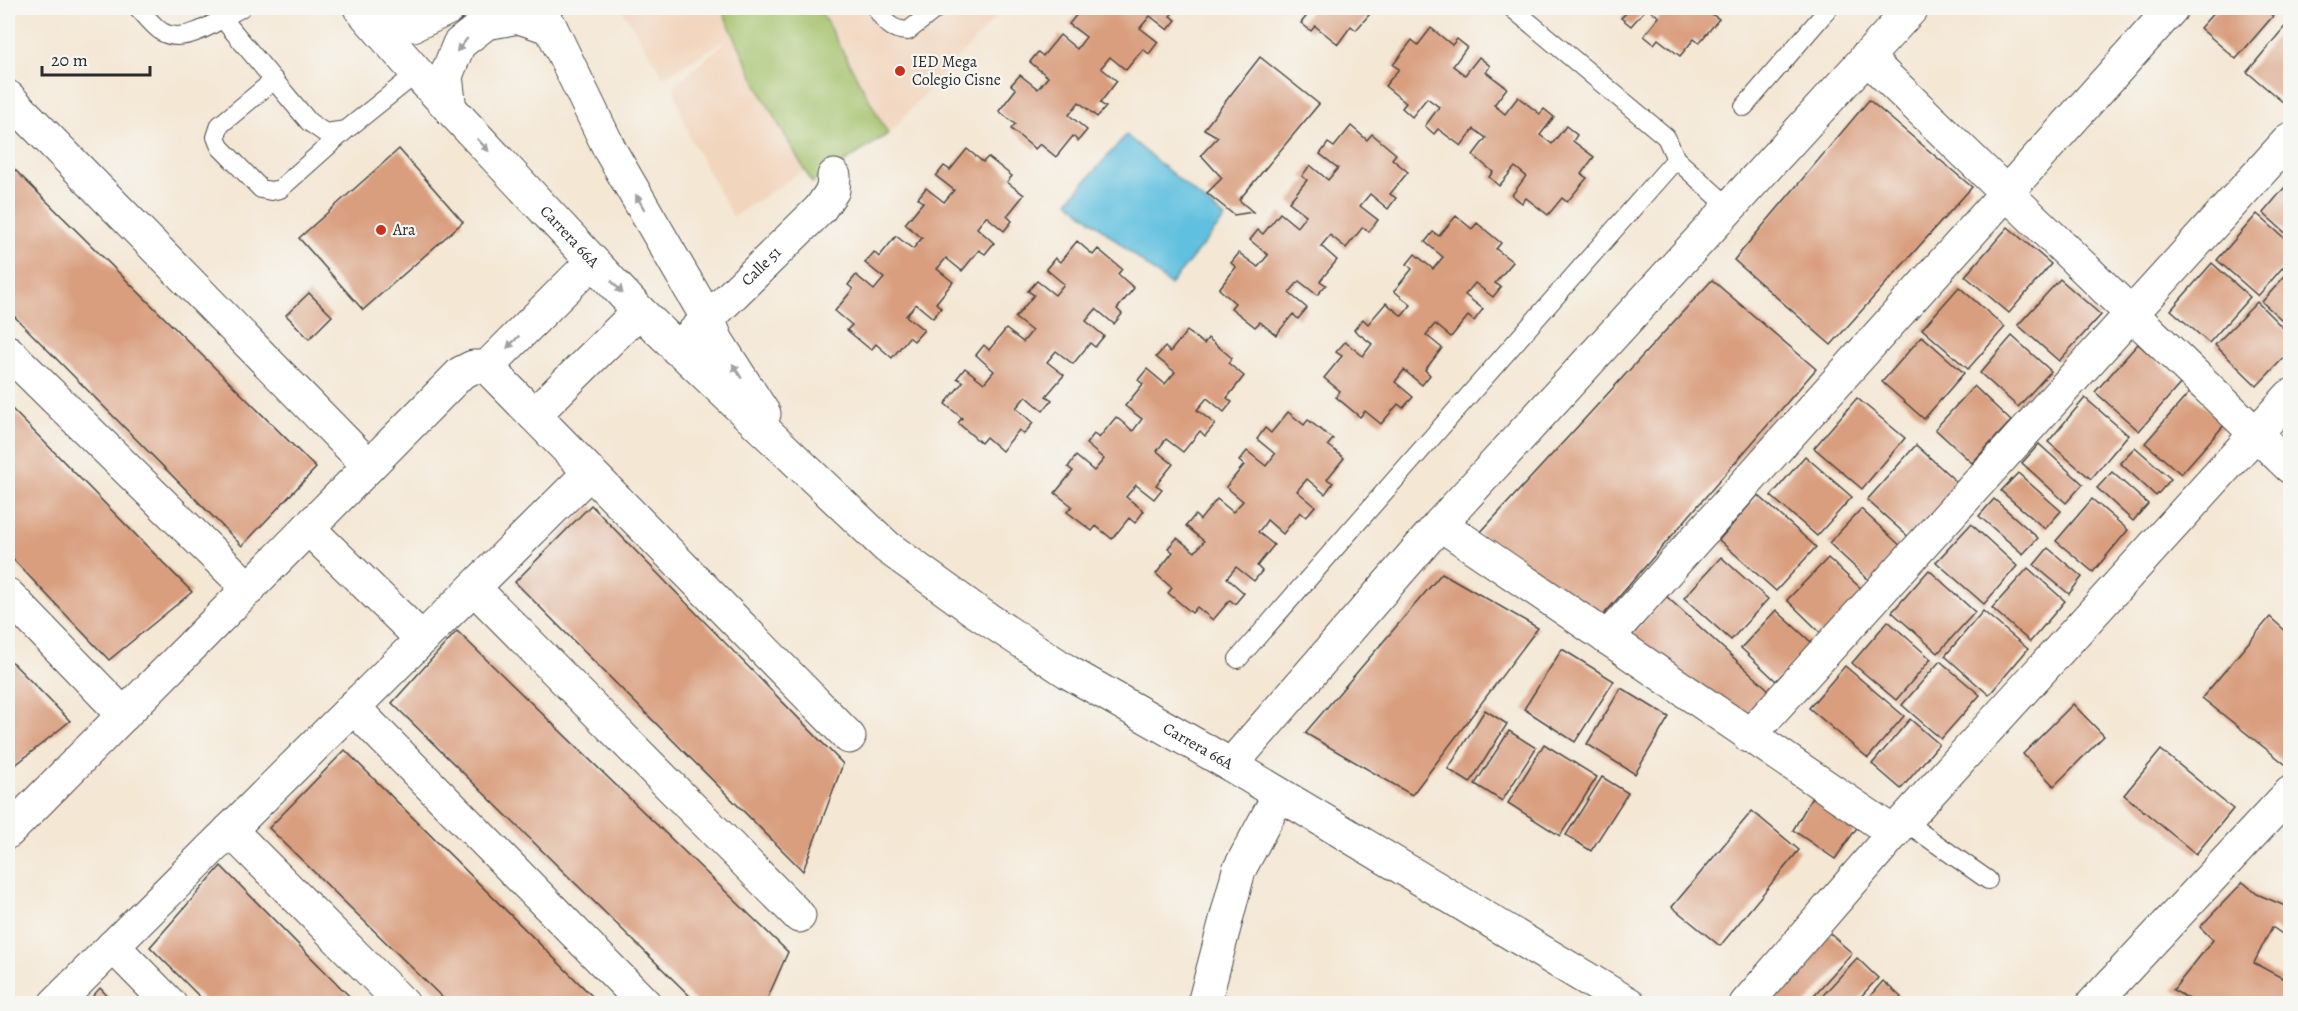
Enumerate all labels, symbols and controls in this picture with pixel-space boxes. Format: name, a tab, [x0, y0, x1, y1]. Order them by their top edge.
one-way arrow	[456, 37, 469, 53]
scale bar	[42, 39, 150, 77]
text: 20 m	[51, 48, 88, 72]
place label: IED Mega Colegio Cisne	[912, 51, 1001, 91]
marker: IED Mega Colegio Cisne	[893, 64, 907, 78]
one-way arrow	[476, 137, 490, 151]
one-way arrow	[635, 193, 645, 210]
street label: Carrera 66A	[535, 201, 604, 273]
place label: Ara	[392, 219, 416, 241]
marker: Ara	[374, 223, 388, 237]
street label: Calle 51	[736, 241, 787, 291]
one-way arrow	[609, 280, 623, 294]
one-way arrow	[506, 334, 520, 348]
one-way arrow	[731, 363, 742, 380]
street label: Carrera 66A	[1159, 717, 1238, 775]

